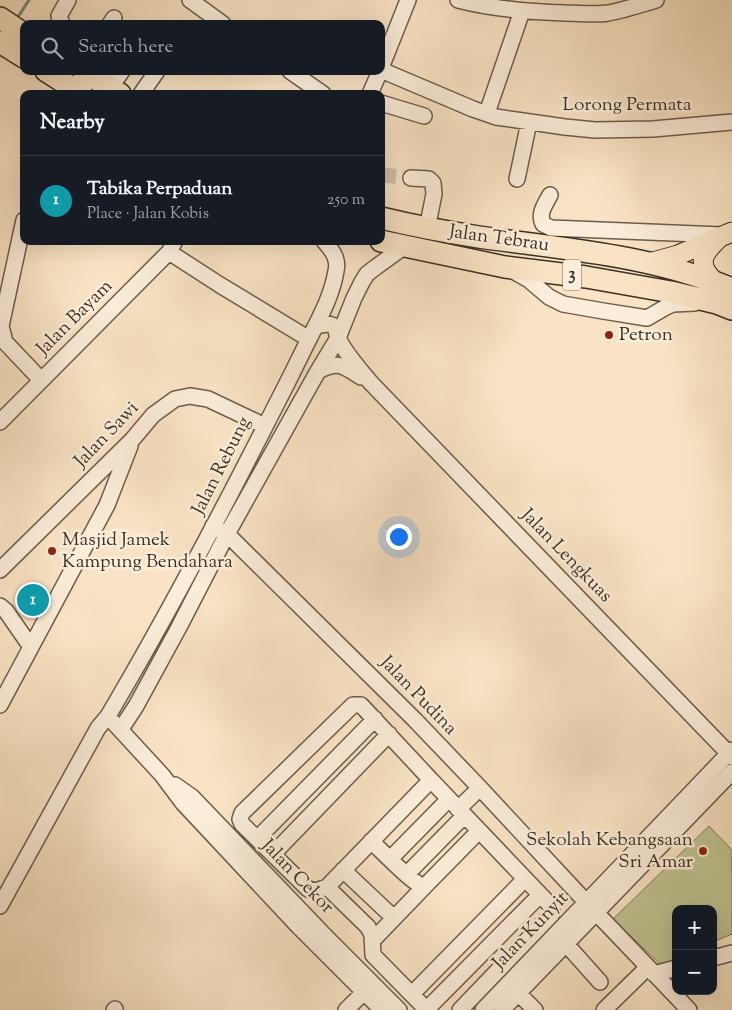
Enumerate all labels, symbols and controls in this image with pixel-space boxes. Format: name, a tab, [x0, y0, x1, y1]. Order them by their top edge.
search box	[20, 20, 385, 75]
icon: search	[38, 34, 66, 62]
text: Search here	[78, 34, 173, 61]
street label: Lorong Permata	[562, 92, 692, 119]
text: Nearby	[40, 108, 105, 138]
text: Tabika Perpaduan	[87, 176, 233, 203]
text: 1	[53, 189, 59, 212]
text: 250 m	[327, 189, 365, 212]
text: Place · Jalan Kobis	[87, 203, 209, 226]
street label: Jalan Tebrau	[446, 218, 551, 259]
road number: 3	[563, 260, 581, 290]
street label: Jalan Bayam	[30, 274, 119, 363]
place label: Petron	[619, 322, 673, 349]
marker: Petron	[603, 329, 615, 341]
street label: Jalan Sawi	[68, 396, 146, 475]
street label: Jalan Rebung	[185, 412, 258, 521]
street label: Jalan Lengkuas	[513, 502, 618, 609]
your location	[386, 524, 412, 550]
place label: Masjid Jamek Kampung Bendahara	[62, 527, 233, 576]
marker: Masjid Jamek Kampung Bendahara	[46, 545, 58, 557]
pin: 1	[17, 581, 49, 619]
street label: Jalan Pudina	[372, 650, 463, 742]
place label: Sekolah Kebangsaan Sri Amar	[526, 827, 693, 876]
street label: Jalan Cekor	[254, 833, 340, 920]
marker: Sekolah Kebangsaan Sri Amar	[697, 845, 709, 857]
street label: Jalan Kunyit	[486, 885, 576, 977]
map controls	[672, 905, 717, 995]
button: +	[672, 905, 717, 950]
button: −	[672, 950, 717, 995]

